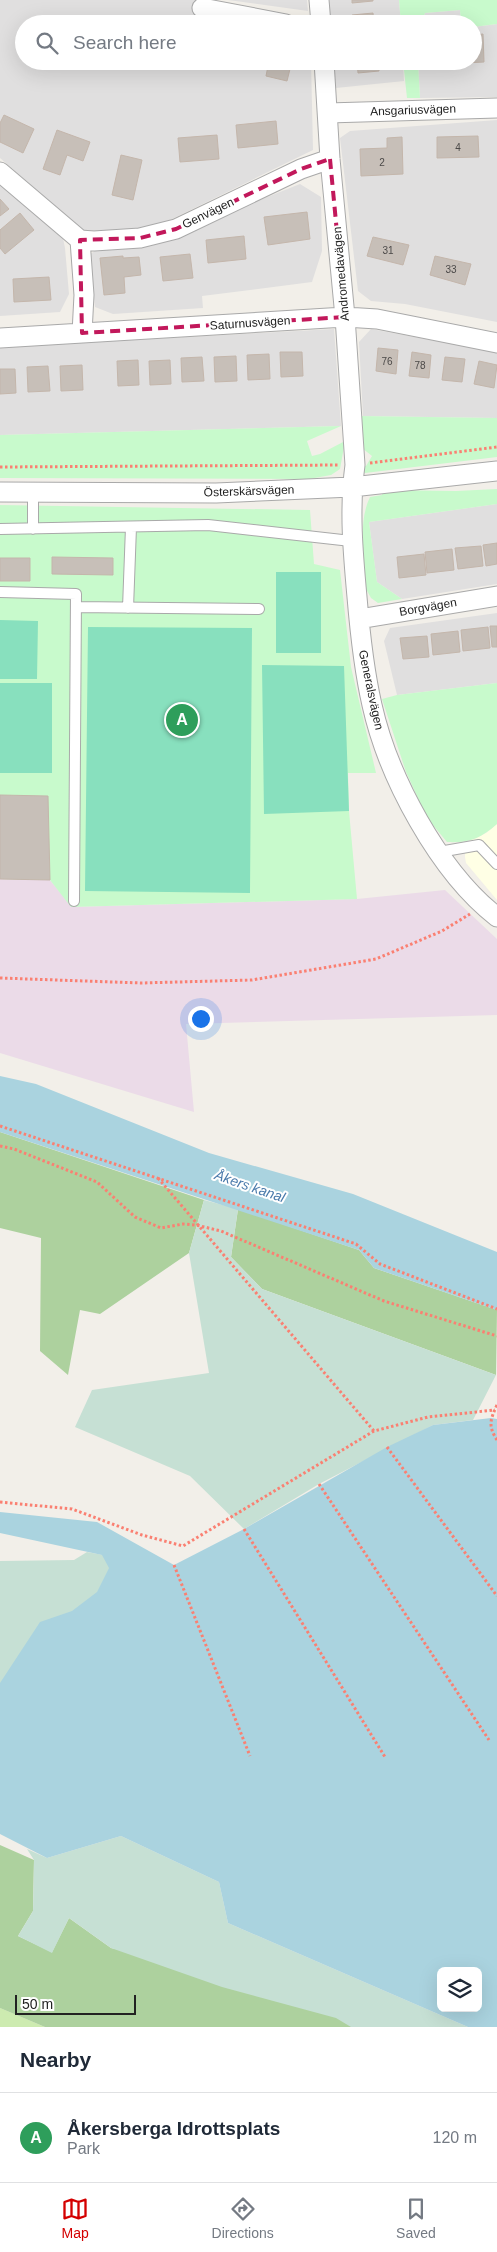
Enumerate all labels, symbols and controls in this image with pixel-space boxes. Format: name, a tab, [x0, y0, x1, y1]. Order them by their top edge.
search box	[15, 15, 482, 70]
icon: search	[33, 29, 61, 57]
text: Search here	[73, 32, 177, 53]
street label: Ansgariusvägen	[370, 102, 456, 118]
house number: 4	[455, 142, 461, 153]
house number: 2	[379, 157, 385, 168]
street label: Genvägen	[180, 195, 236, 231]
street label: Andromedavägen	[330, 226, 352, 322]
house number: 31	[382, 245, 394, 256]
house number: 33	[445, 264, 457, 275]
street label: Saturnusvägen	[209, 313, 291, 333]
house number: 76	[381, 356, 393, 367]
house number: 78	[414, 360, 426, 371]
street label: Österskärsvägen	[203, 482, 295, 500]
street label: Borgvägen	[398, 595, 458, 619]
street label: Generalsvägen	[356, 649, 386, 731]
pin: A	[166, 701, 198, 739]
your location	[188, 1006, 214, 1032]
water label: Åkers kanal	[212, 1166, 288, 1206]
map controls	[437, 1967, 482, 2012]
button: layers	[437, 1967, 482, 2012]
scale bar	[15, 1992, 136, 2015]
text: 50 m	[22, 1996, 53, 2012]
text: Nearby	[20, 2048, 91, 2071]
text: Åkersberga Idrottsplats	[67, 2118, 280, 2139]
text: A	[30, 2129, 42, 2146]
text: 120 m	[433, 2129, 477, 2146]
text: Park	[67, 2140, 100, 2157]
tab: Map	[61, 2195, 89, 2241]
tab: Directions	[212, 2195, 274, 2241]
tab: Saved	[396, 2195, 436, 2241]

